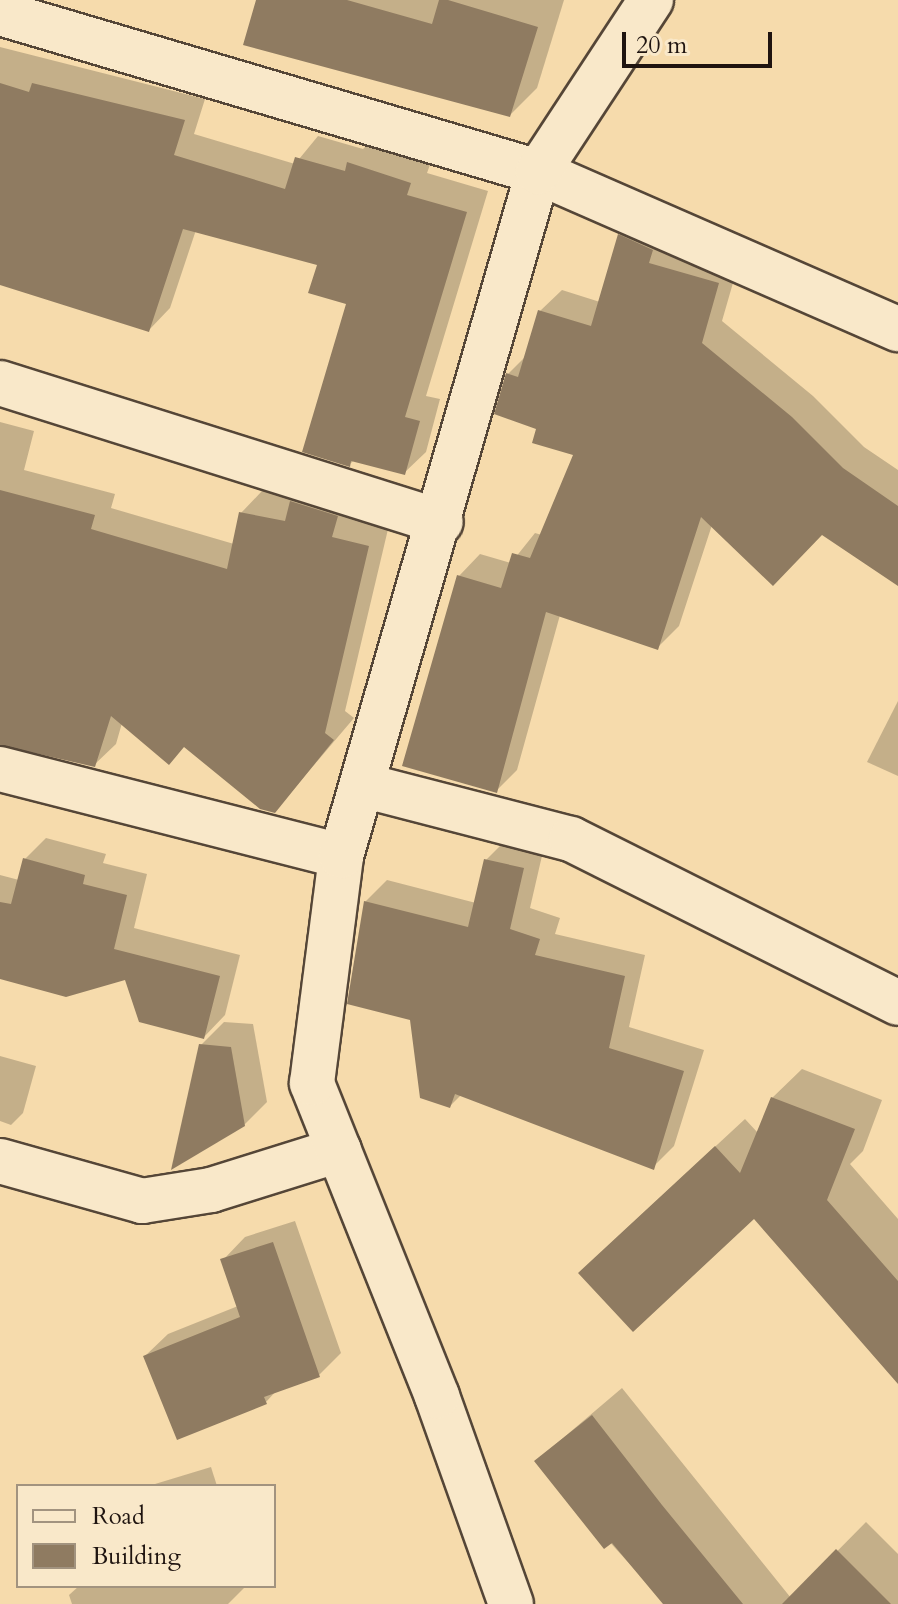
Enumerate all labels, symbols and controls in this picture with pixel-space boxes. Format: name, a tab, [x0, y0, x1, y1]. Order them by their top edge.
scale bar	[626, 16, 776, 66]
text: 20 m	[636, 29, 687, 62]
legend	[16, 1484, 276, 1588]
text: Road	[92, 1500, 145, 1533]
text: Building	[92, 1540, 181, 1573]

